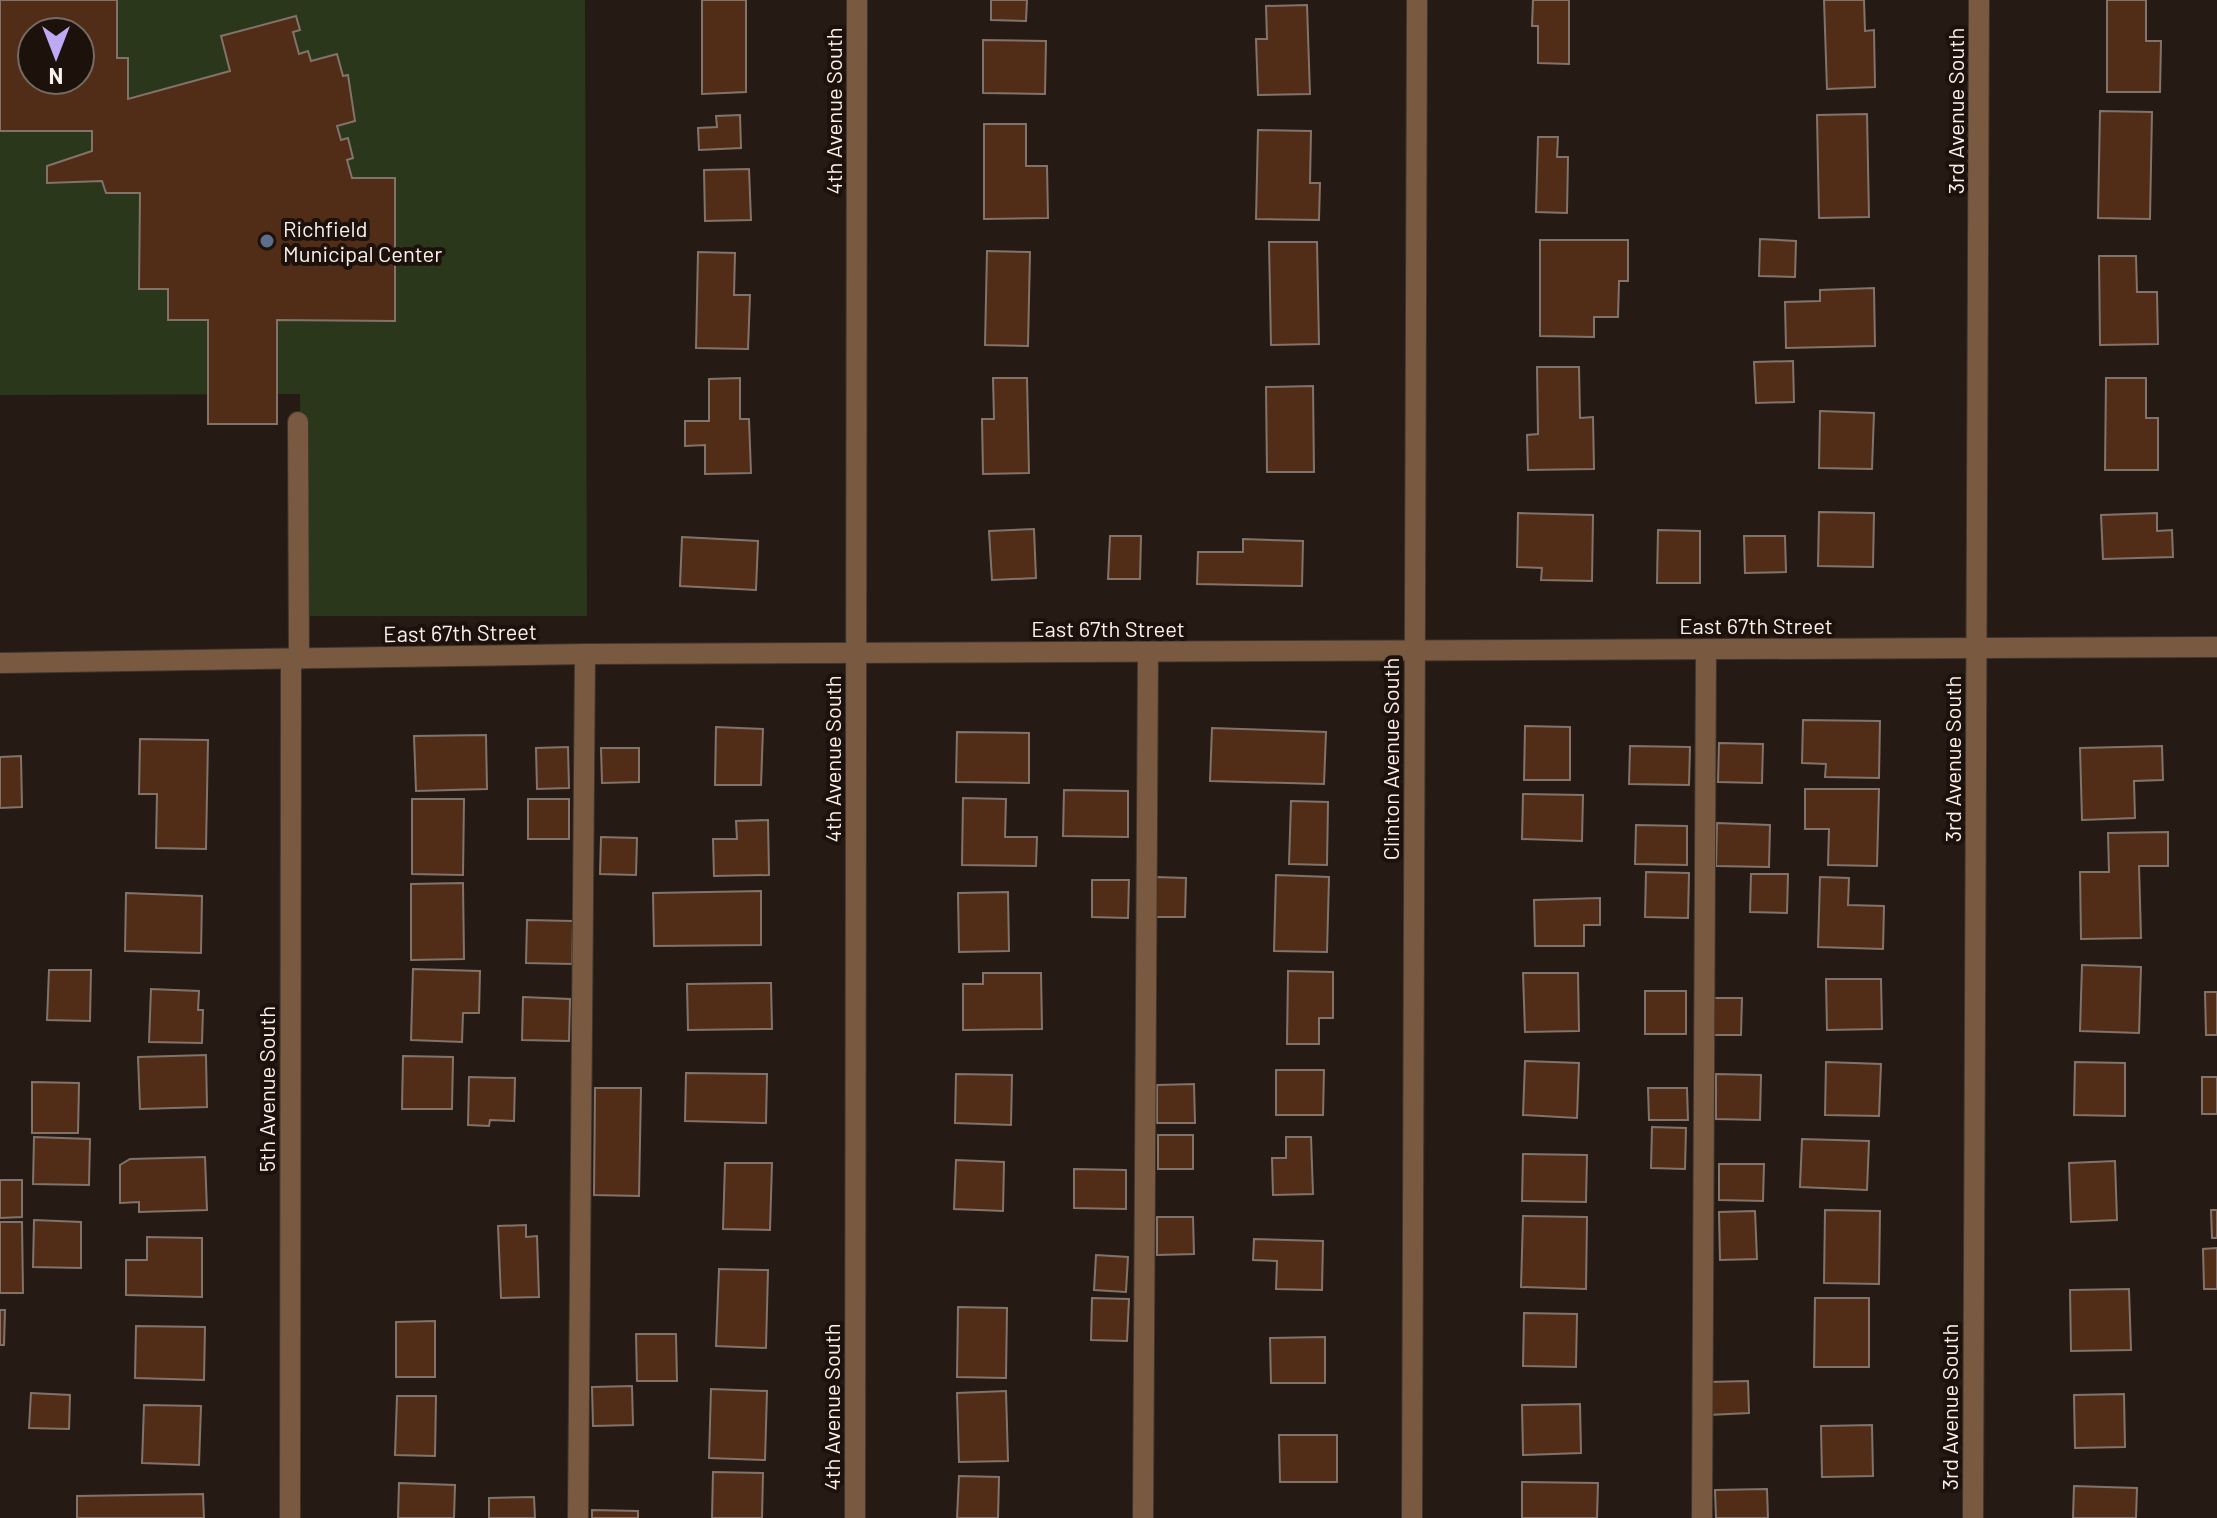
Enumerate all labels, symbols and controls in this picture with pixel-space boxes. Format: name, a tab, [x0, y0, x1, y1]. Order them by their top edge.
north arrow	[16, 16, 96, 96]
street label: 4th Avenue South	[820, 27, 846, 195]
street label: 3rd Avenue South	[1942, 28, 1968, 194]
text: N	[49, 64, 63, 90]
place label: Richfield Municipal Center	[283, 215, 442, 266]
marker: Richfield Municipal Center	[258, 232, 276, 250]
street label: East 67th Street	[1679, 612, 1833, 638]
street label: East 67th Street	[1031, 615, 1185, 641]
street label: East 67th Street	[383, 618, 537, 646]
street label: Clinton Avenue South	[1377, 658, 1403, 860]
street label: 4th Avenue South	[819, 675, 845, 843]
street label: 3rd Avenue South	[1939, 676, 1965, 842]
street label: 5th Avenue South	[253, 1006, 279, 1172]
street label: 4th Avenue South	[818, 1323, 844, 1491]
street label: 3rd Avenue South	[1936, 1324, 1962, 1490]

